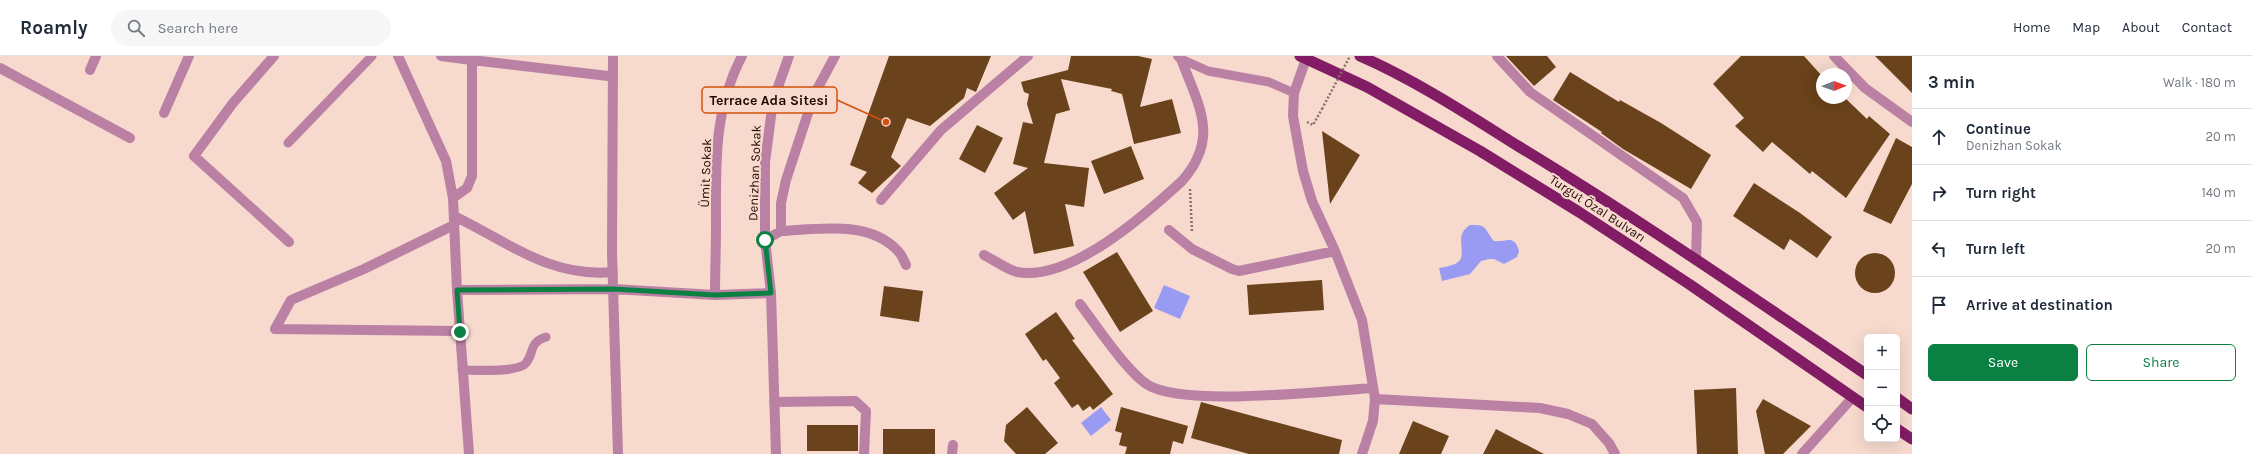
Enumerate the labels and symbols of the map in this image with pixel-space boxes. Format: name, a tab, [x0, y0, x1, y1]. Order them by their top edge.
north arrow	[1816, 68, 1852, 104]
callout: Terrace Ada Sitesi	[702, 87, 837, 113]
text: Terrace Ada Sitesi	[710, 92, 828, 109]
street label: Denizhan Sokak	[745, 125, 764, 221]
street label: Ümit Sokak	[696, 138, 714, 208]
street label: Turgut Özal Bulvarı	[1547, 171, 1649, 245]
route start	[756, 231, 774, 249]
route end	[451, 323, 469, 341]

